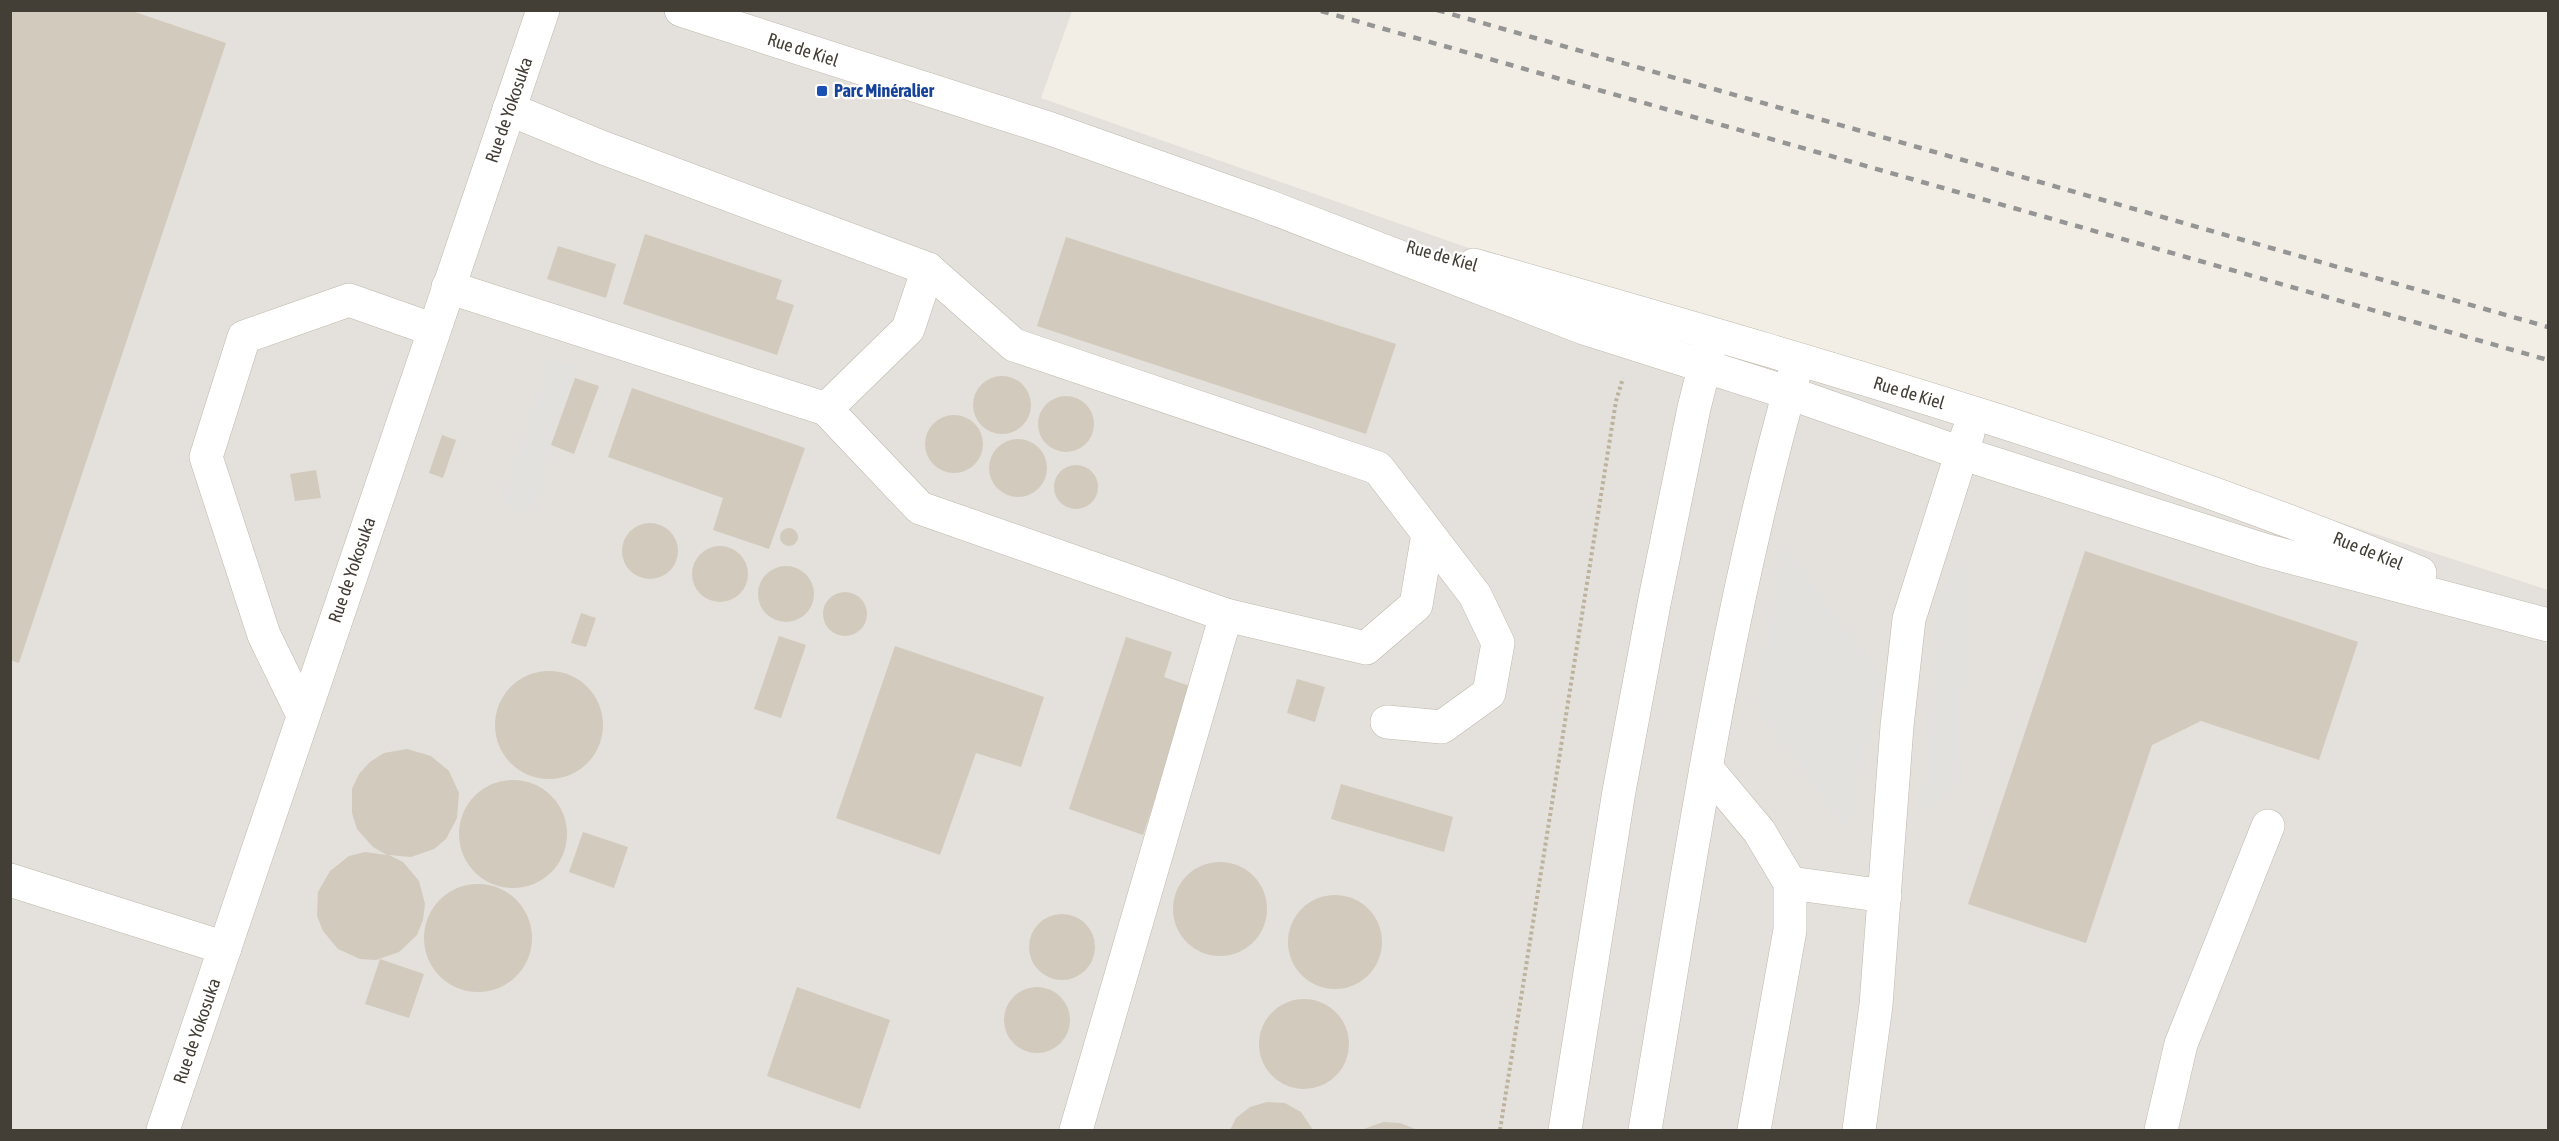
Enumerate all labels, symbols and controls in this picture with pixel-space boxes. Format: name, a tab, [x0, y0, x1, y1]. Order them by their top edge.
street label: Rue de Kiel	[765, 28, 842, 71]
street label: Rue de Yokosuka	[481, 54, 536, 165]
place label: Parc Minéralier	[834, 80, 935, 101]
marker: Parc Minéralier	[815, 84, 829, 98]
street label: Rue de Kiel	[1404, 235, 1481, 276]
street label: Rue de Kiel	[1871, 372, 1948, 413]
street label: Rue de Yokosuka	[324, 514, 379, 625]
street label: Rue de Kiel	[2330, 527, 2406, 574]
street label: Rue de Yokosuka	[169, 975, 224, 1086]

